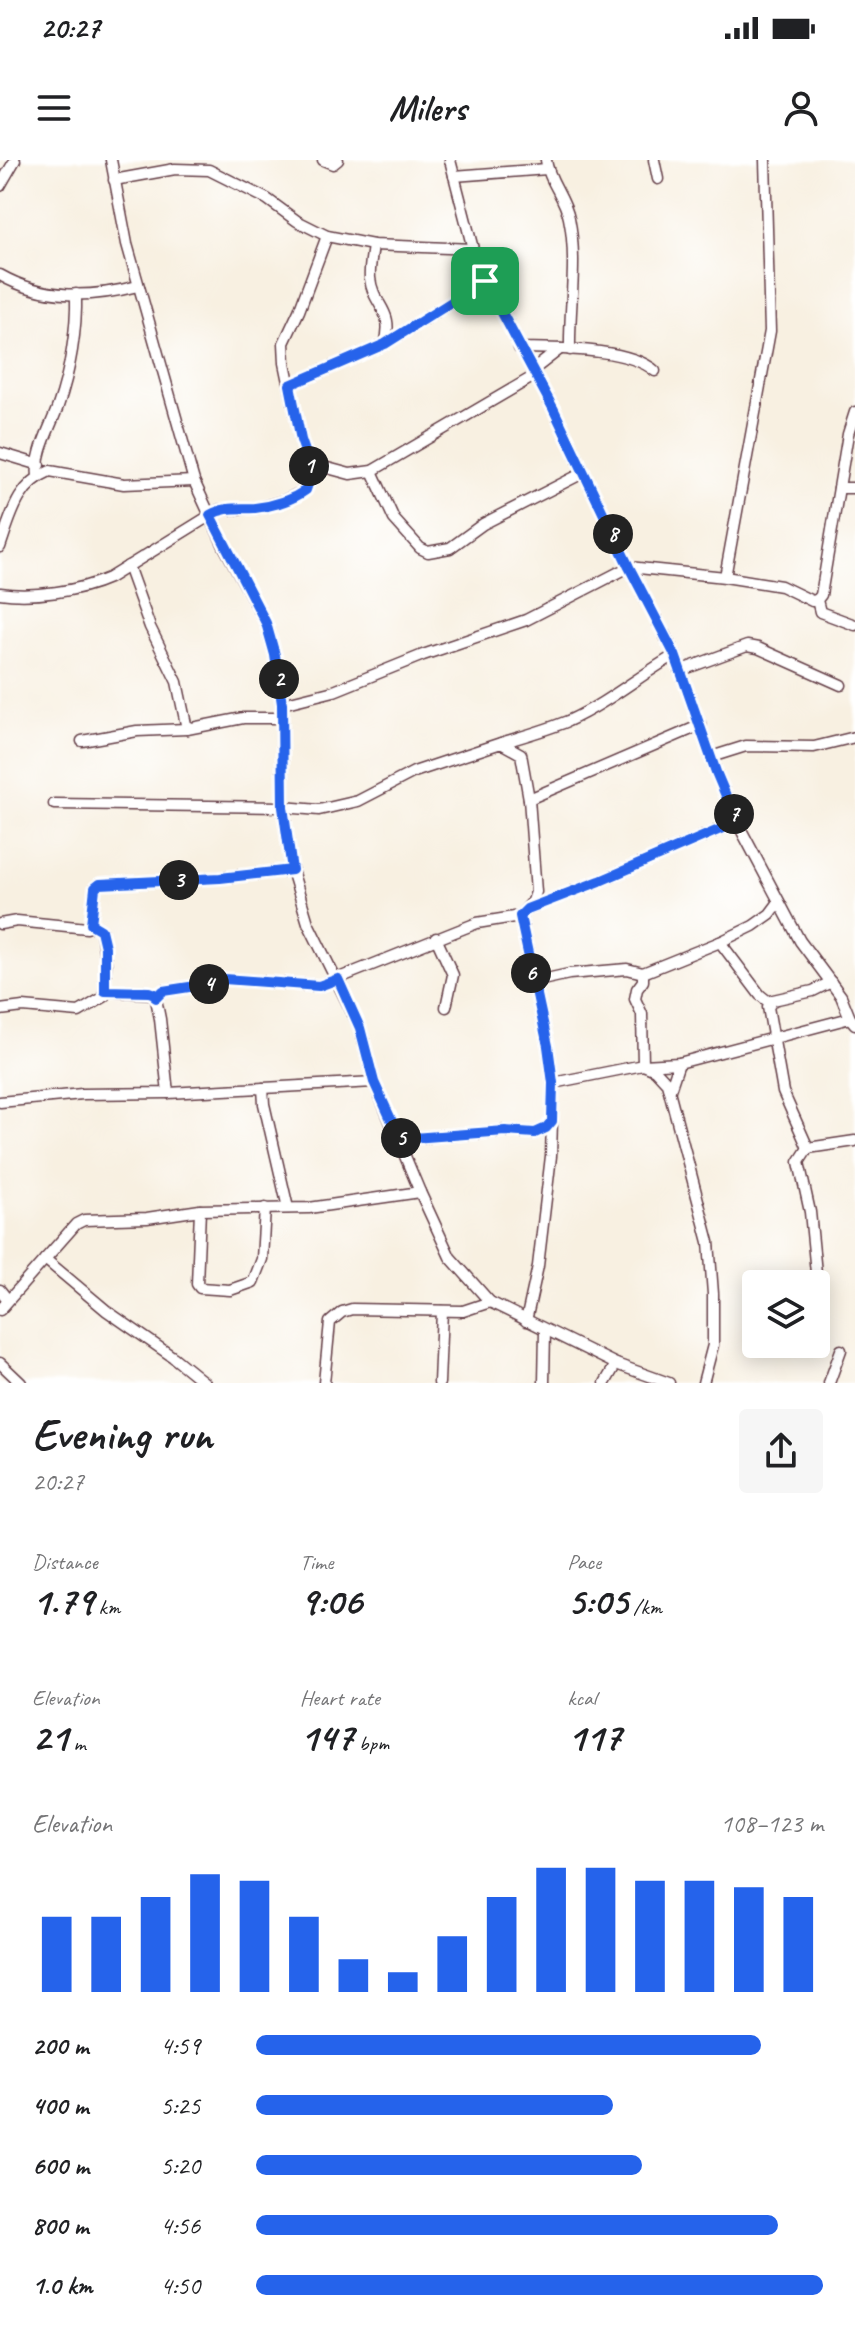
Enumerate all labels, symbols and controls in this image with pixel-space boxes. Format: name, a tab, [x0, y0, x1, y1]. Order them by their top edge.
text: 20:27	[40, 9, 100, 47]
text: Milers	[389, 85, 466, 131]
icon: menu	[32, 86, 76, 130]
icon: person	[779, 86, 823, 130]
pin	[451, 247, 519, 315]
icon: arrive	[463, 259, 507, 303]
pin: 1	[289, 446, 329, 486]
text: 1	[304, 452, 314, 480]
pin: 8	[593, 514, 633, 554]
text: 8	[608, 520, 618, 548]
pin: 2	[259, 659, 299, 699]
text: 2	[274, 665, 284, 693]
pin: 7	[714, 794, 754, 834]
text: 7	[729, 800, 739, 828]
pin: 3	[159, 860, 199, 900]
text: 3	[174, 866, 184, 894]
pin: 6	[511, 953, 551, 993]
text: 6	[526, 959, 536, 987]
pin: 4	[189, 964, 229, 1004]
text: 4	[204, 970, 214, 998]
pin: 5	[381, 1118, 421, 1158]
text: 5	[396, 1124, 406, 1152]
map controls	[742, 1270, 830, 1358]
button: layers	[742, 1270, 830, 1358]
text: Evening run	[32, 1407, 212, 1462]
button: share	[739, 1409, 823, 1493]
text: 20:27	[32, 1465, 84, 1498]
text: Distance	[32, 1548, 98, 1576]
text: Time	[300, 1548, 333, 1576]
text: Pace	[567, 1548, 601, 1576]
text: 1.79	[32, 1576, 93, 1626]
text: 9:06	[300, 1576, 362, 1626]
text: 5:05	[567, 1576, 628, 1626]
text: km	[93, 1593, 120, 1621]
text: /km	[628, 1593, 662, 1621]
text: Elevation	[32, 1684, 100, 1712]
text: Heart rate	[300, 1684, 380, 1712]
text: kcal	[567, 1684, 596, 1712]
text: 21	[32, 1712, 68, 1762]
text: 147	[300, 1712, 354, 1762]
text: 117	[567, 1712, 621, 1762]
text: m	[68, 1729, 86, 1757]
text: bpm	[354, 1729, 389, 1757]
text: Elevation	[32, 1807, 112, 1840]
text: 108–123 m	[720, 1807, 823, 1840]
text: 200 m	[32, 2029, 88, 2062]
text: 4:59	[160, 2029, 200, 2062]
text: 400 m	[32, 2089, 88, 2122]
text: 5:25	[160, 2089, 200, 2122]
text: 600 m	[32, 2149, 89, 2182]
text: 5:20	[160, 2149, 200, 2182]
text: 800 m	[32, 2209, 88, 2242]
text: 4:56	[160, 2209, 200, 2242]
text: 1.0 km	[32, 2269, 92, 2302]
text: 4:50	[160, 2269, 200, 2302]

